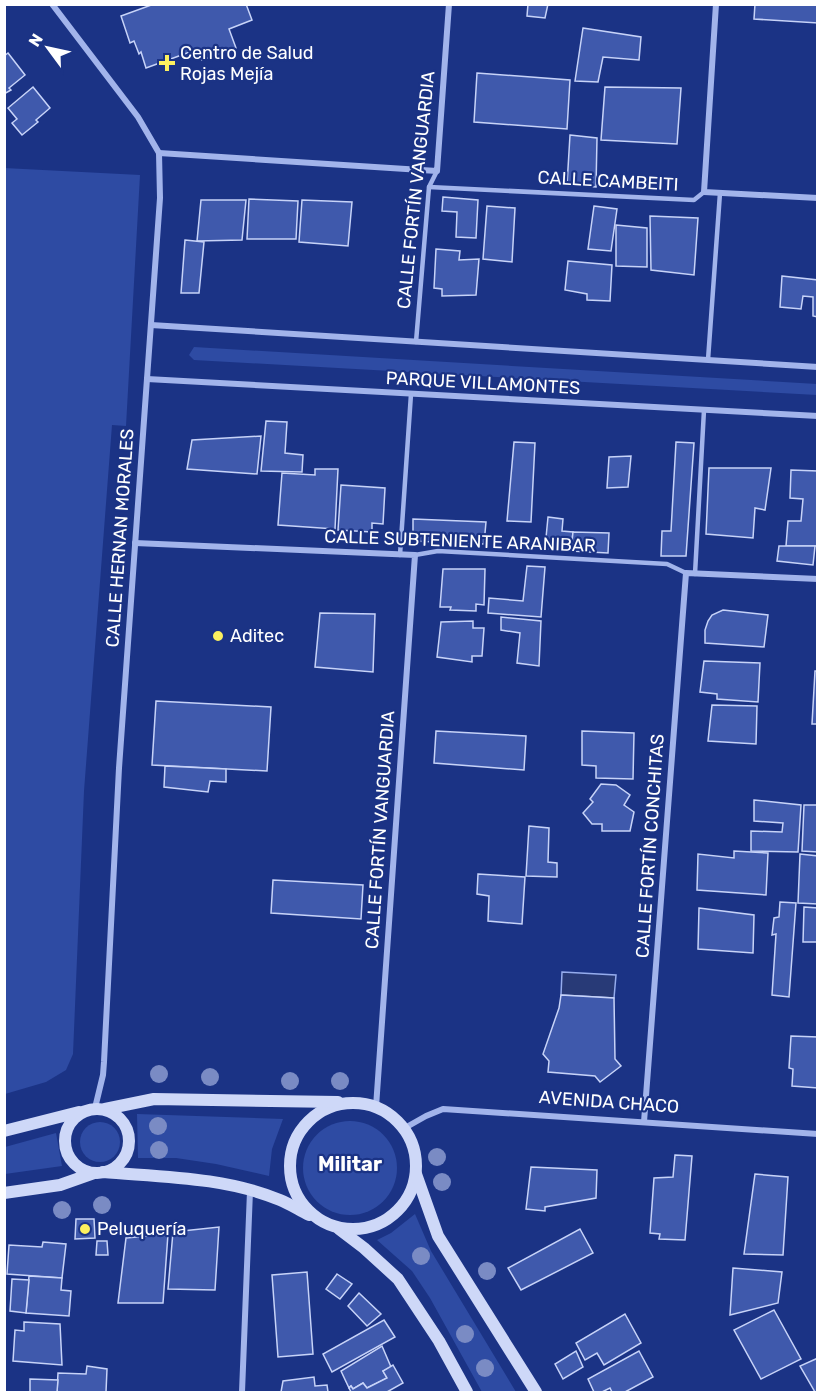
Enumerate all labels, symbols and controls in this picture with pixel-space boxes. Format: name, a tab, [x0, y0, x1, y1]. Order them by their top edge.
north arrow	[18, 18, 78, 78]
text: N	[25, 30, 47, 50]
place label: Centro de Salud Rojas Mejía	[180, 42, 314, 85]
marker: Centro de Salud Rojas Mejía	[158, 54, 176, 72]
street label: CALLE FORTÍN VANGUARDIA	[393, 70, 439, 310]
street label: CALLE CAMBEITI	[537, 166, 679, 196]
street label: PARQUE VILLAMONTES	[385, 367, 581, 399]
street label: CALLE HERNAN MORALES	[101, 428, 139, 648]
street label: CALLE SUBTENIENTE ARANIBAR	[324, 525, 596, 557]
place label: Aditec	[230, 625, 284, 647]
marker: Aditec	[211, 629, 225, 643]
street label: CALLE FORTÍN VANGUARDIA	[361, 710, 399, 950]
street label: CALLE FORTÍN CONCHITAS	[631, 733, 669, 959]
street label: AVENIDA CHACO	[538, 1086, 680, 1118]
district label: Militar	[318, 1152, 382, 1176]
place label: Peluquería	[97, 1218, 187, 1240]
marker: Peluquería	[78, 1222, 92, 1236]

